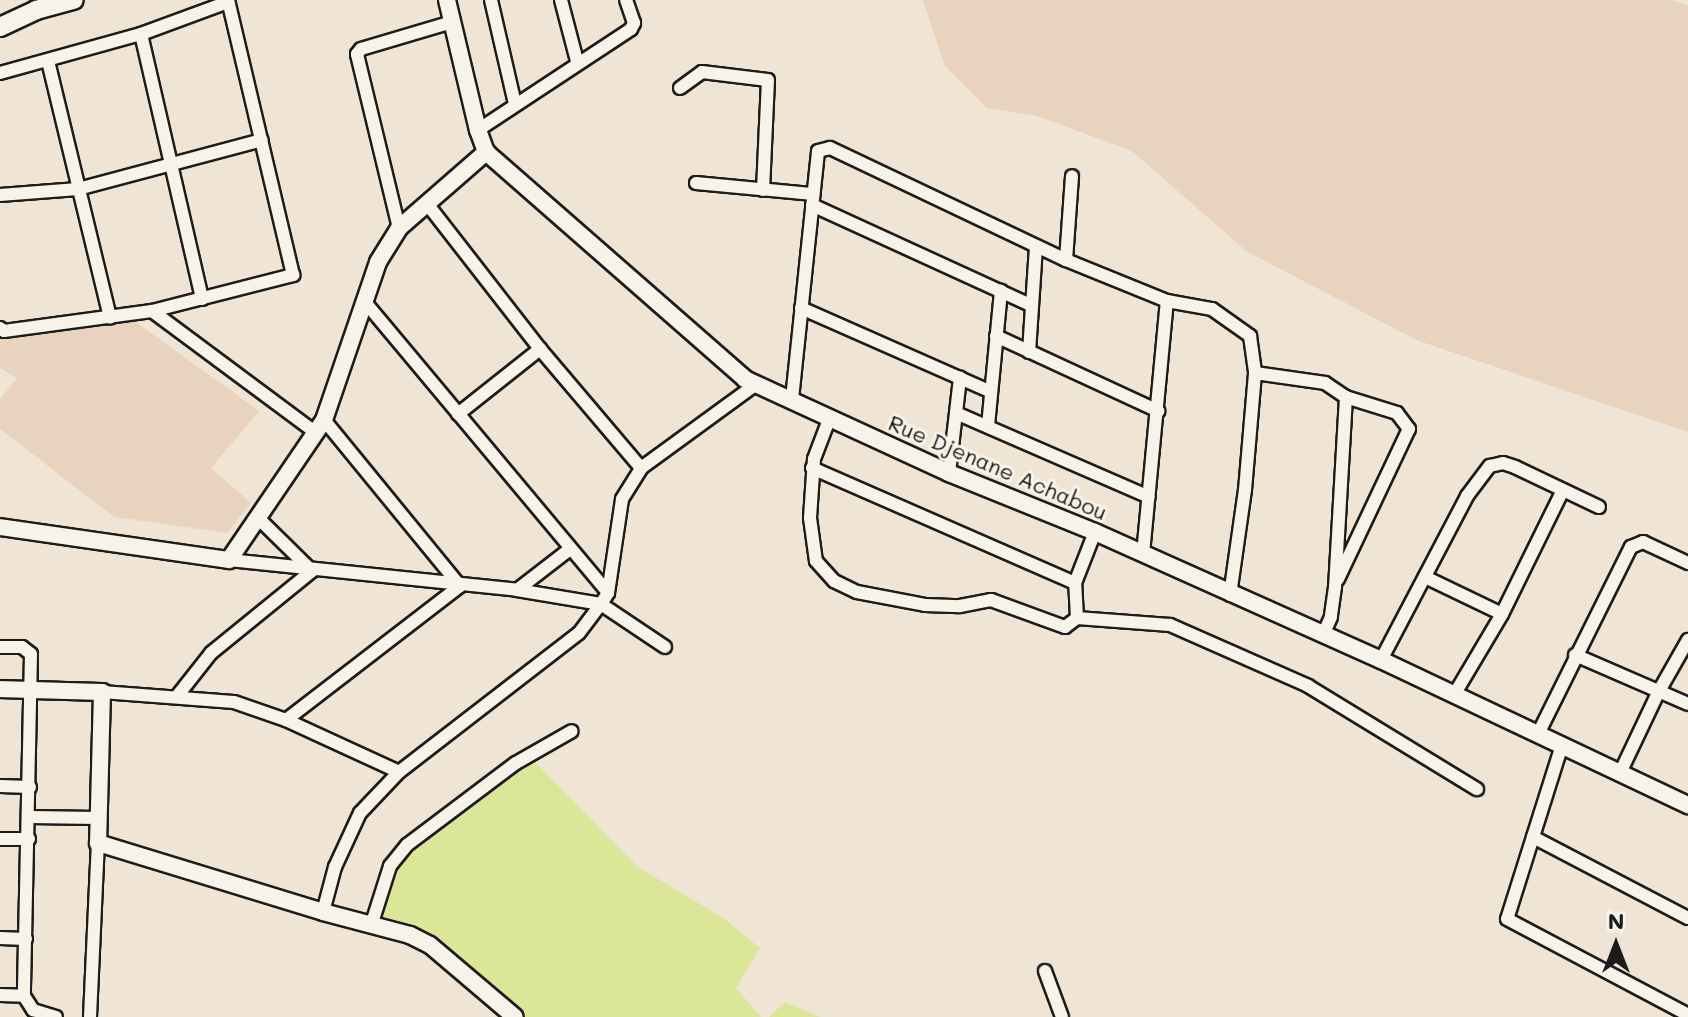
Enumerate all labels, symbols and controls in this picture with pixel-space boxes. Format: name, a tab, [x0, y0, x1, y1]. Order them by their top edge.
street label: Rue Djenane Achabou	[885, 409, 1111, 525]
north arrow	[1576, 905, 1656, 985]
text: N	[1608, 906, 1624, 935]

